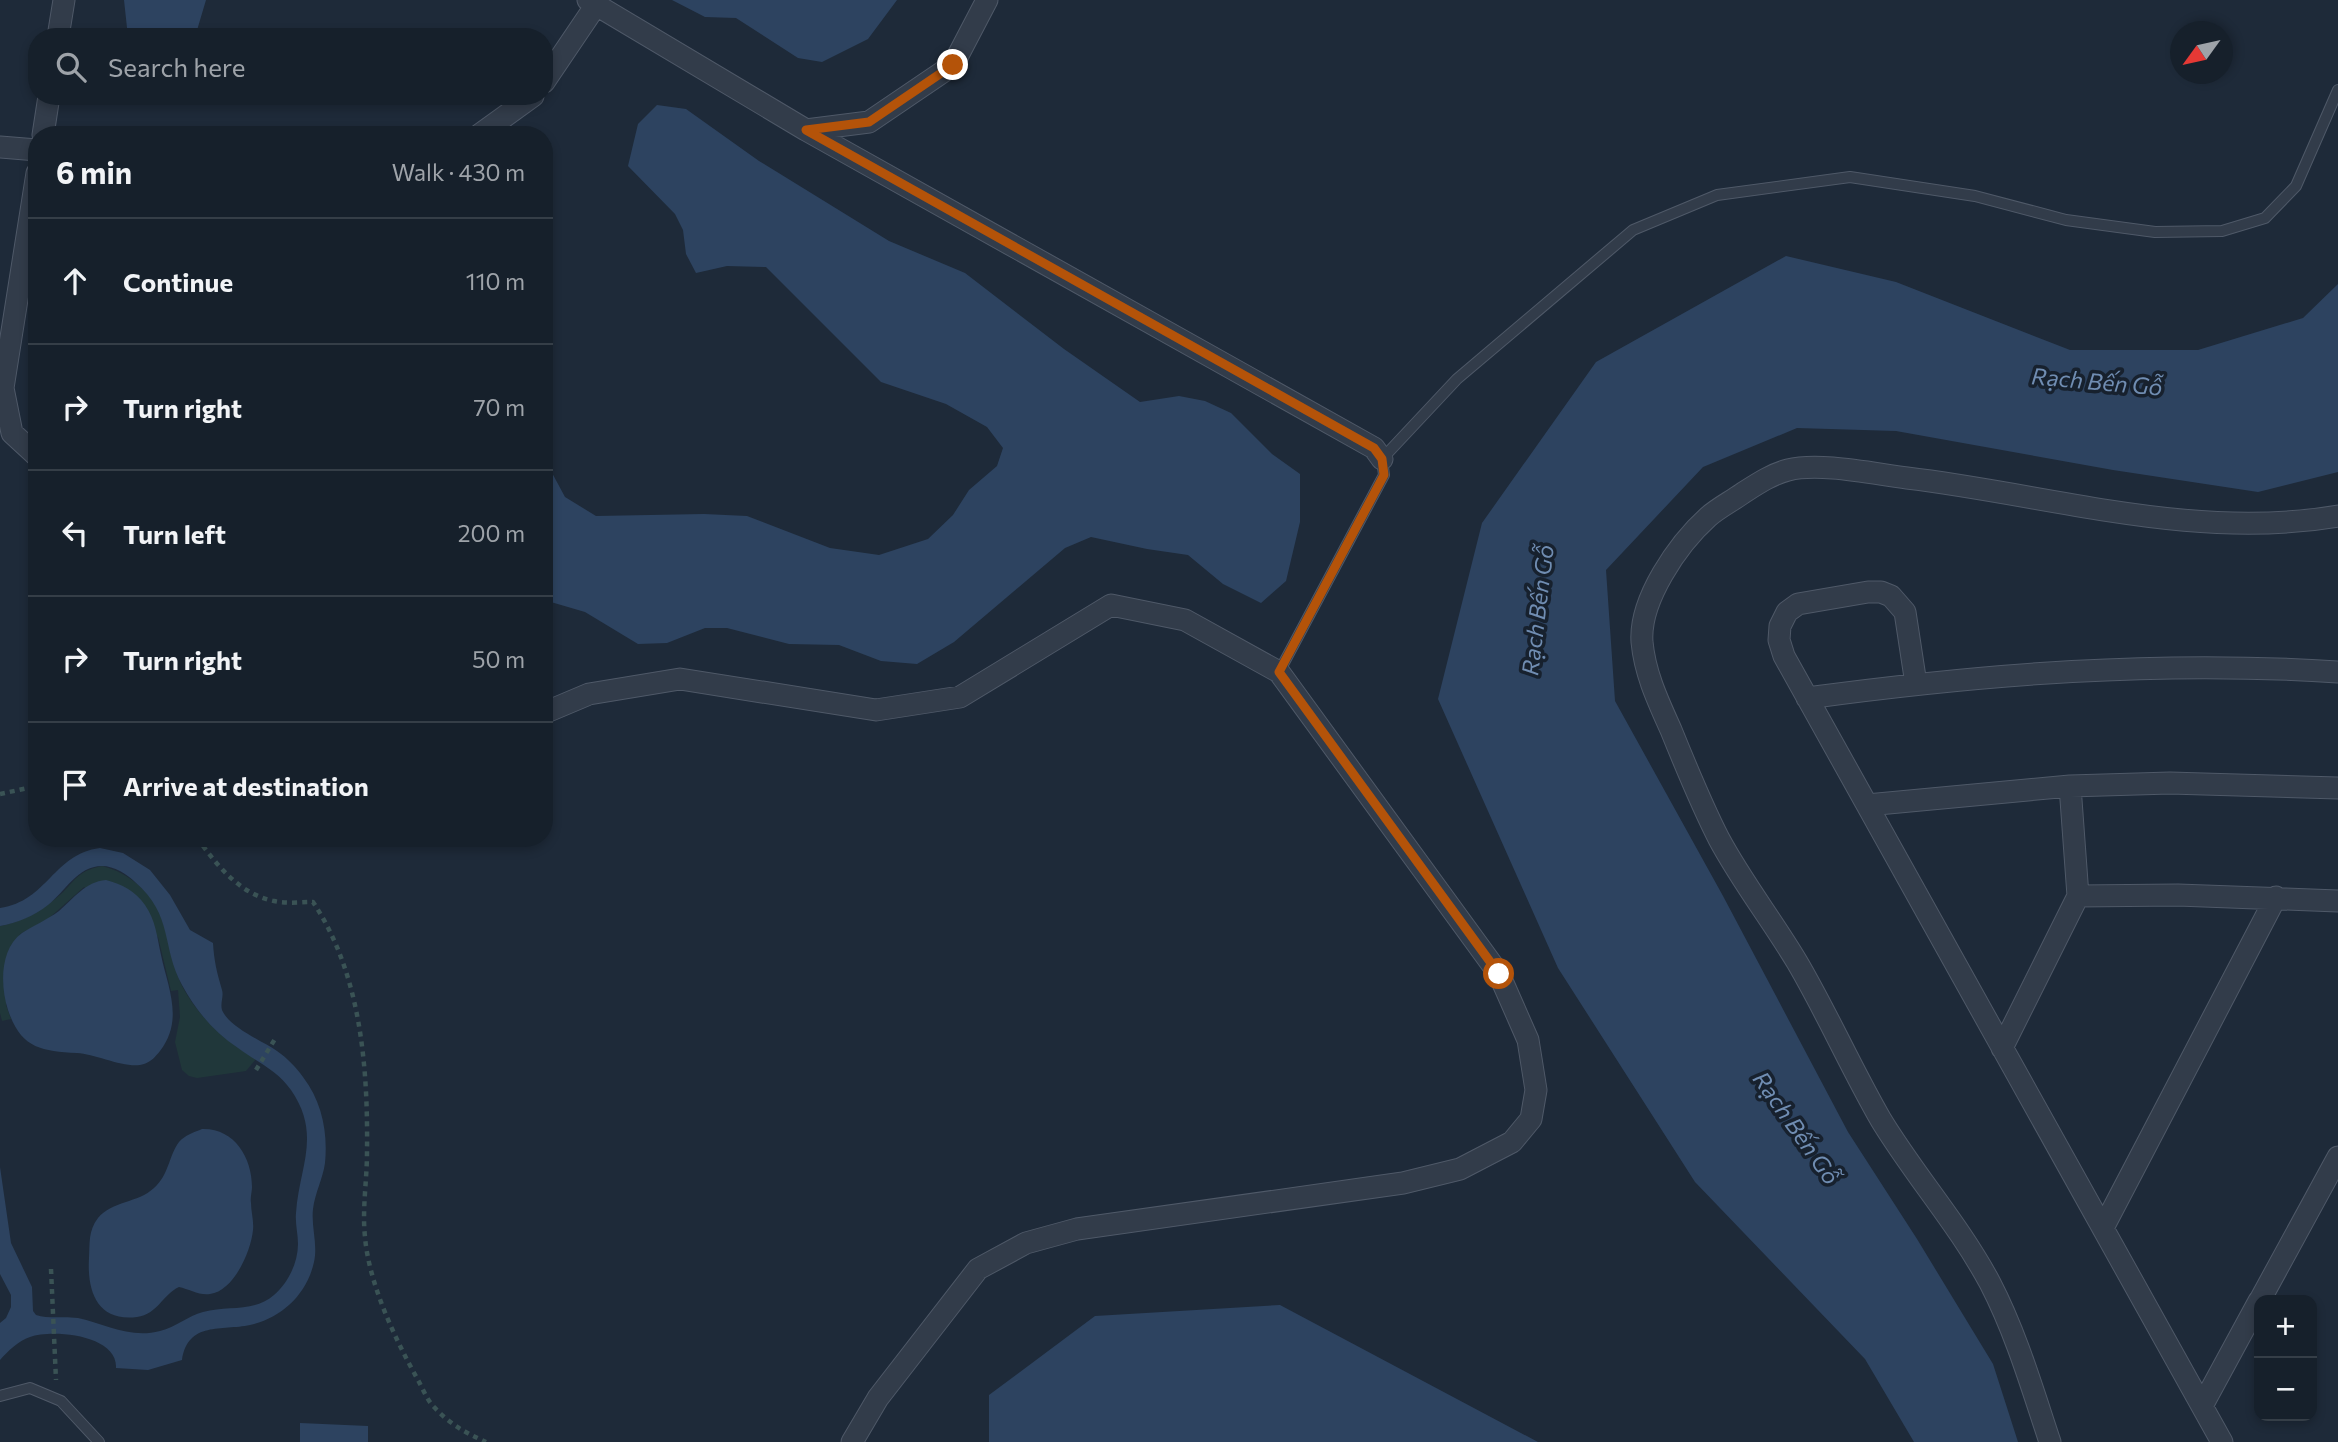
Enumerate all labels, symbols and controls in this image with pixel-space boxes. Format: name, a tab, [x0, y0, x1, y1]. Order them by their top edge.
north arrow	[2170, 21, 2233, 84]
search box	[28, 28, 553, 105]
icon: search	[52, 48, 90, 86]
route end	[937, 49, 968, 80]
text: Search here	[108, 51, 246, 82]
text: 6 min	[56, 153, 132, 190]
text: Walk · 430 m	[392, 158, 525, 186]
icon: ahead	[56, 262, 94, 300]
text: Continue	[123, 266, 233, 297]
text: 110 m	[466, 267, 525, 295]
water label: Rạch Bến Gỗ	[2030, 361, 2165, 401]
icon: right	[56, 388, 94, 426]
text: Turn right	[123, 392, 242, 423]
text: 70 m	[473, 393, 525, 421]
icon: left	[56, 514, 94, 552]
text: Turn left	[123, 518, 226, 549]
text: 200 m	[458, 519, 525, 547]
water label: Rạch Bến Gỗ	[1515, 542, 1559, 677]
icon: right	[56, 640, 94, 678]
text: Turn right	[123, 644, 242, 675]
text: 50 m	[472, 645, 525, 673]
icon: arrive	[56, 766, 94, 804]
text: Arrive at destination	[123, 770, 369, 801]
route start	[1483, 958, 1514, 989]
water label: Rạch Bến Gỗ	[1748, 1066, 1847, 1190]
map controls	[2254, 1295, 2317, 1421]
button: +	[2254, 1295, 2317, 1358]
button: −	[2254, 1358, 2317, 1421]

